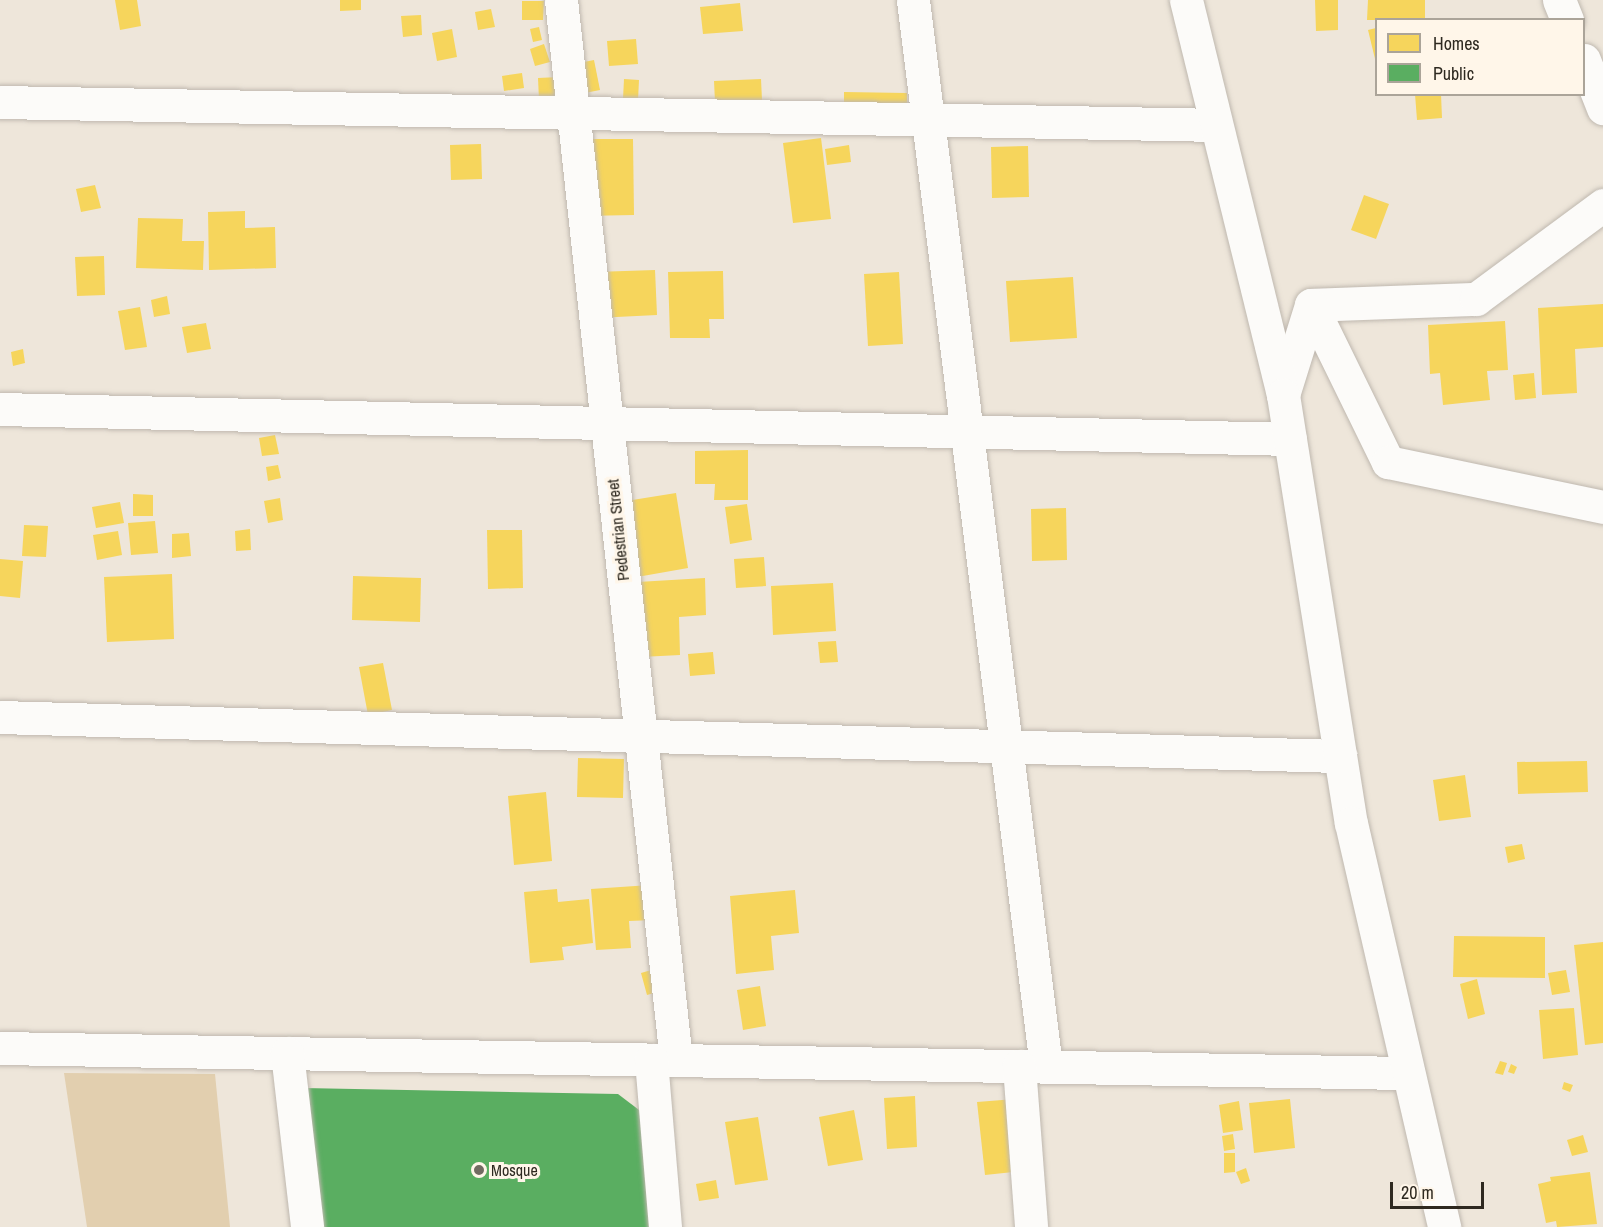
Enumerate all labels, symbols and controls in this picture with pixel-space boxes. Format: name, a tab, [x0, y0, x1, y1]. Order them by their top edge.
legend	[1375, 18, 1585, 96]
text: Homes	[1433, 31, 1480, 56]
text: Public	[1433, 61, 1474, 86]
street label: Pedestrian Street	[603, 478, 633, 582]
place label: Mosque	[491, 1160, 538, 1180]
marker: Mosque	[472, 1163, 486, 1177]
scale bar	[1393, 1170, 1488, 1208]
text: 20 m	[1401, 1180, 1434, 1205]

